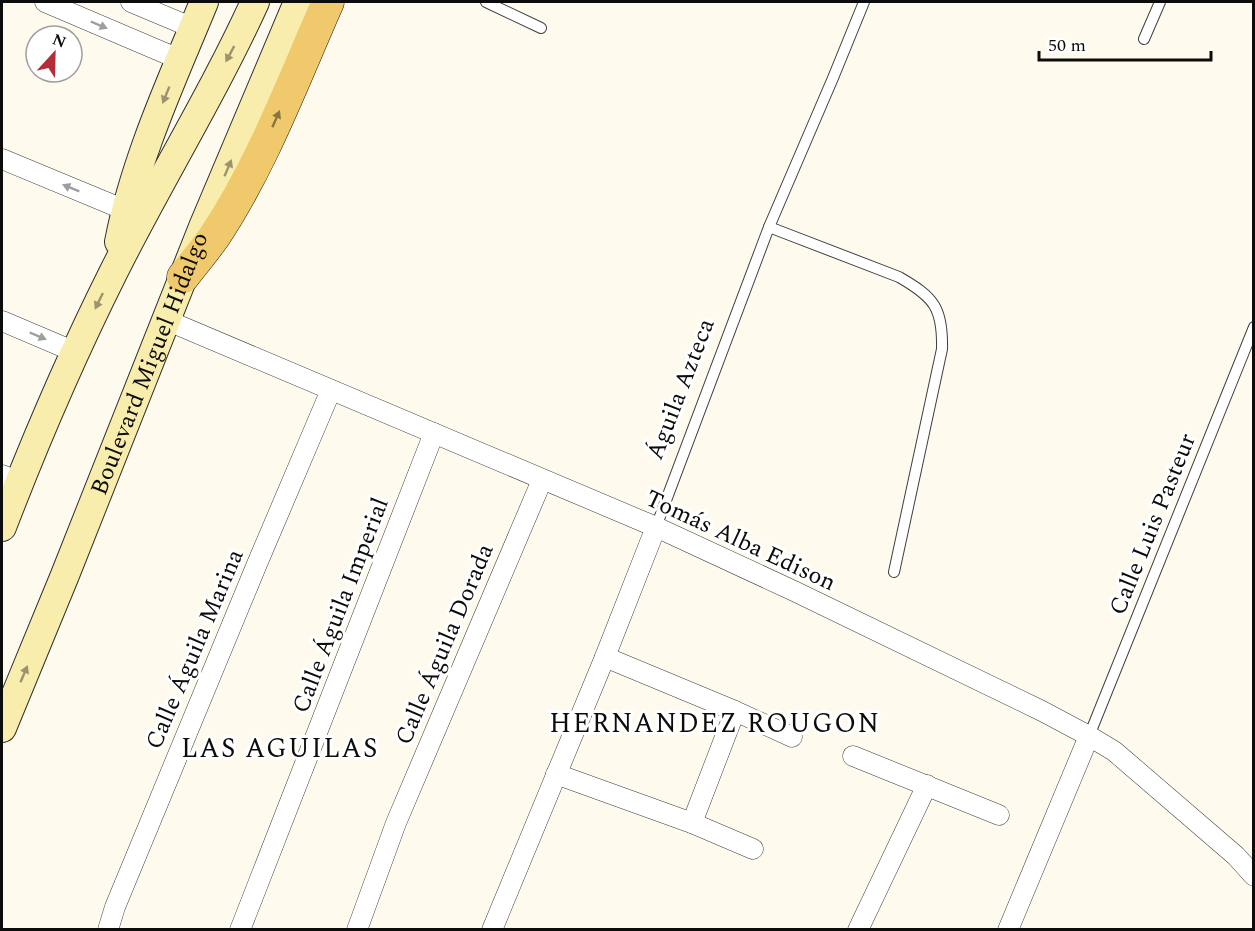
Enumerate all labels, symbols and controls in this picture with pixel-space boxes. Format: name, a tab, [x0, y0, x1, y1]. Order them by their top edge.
one-way arrow	[91, 20, 109, 30]
north arrow	[24, 24, 84, 84]
scale bar	[1039, 24, 1212, 62]
text: N	[49, 27, 70, 55]
text: 50 m	[1048, 32, 1086, 59]
one-way arrow	[225, 46, 235, 63]
one-way arrow	[161, 86, 171, 104]
one-way arrow	[272, 110, 281, 127]
one-way arrow	[223, 159, 233, 177]
one-way arrow	[62, 183, 80, 193]
street label: Boulevard Miguel Hidalgo	[81, 227, 218, 501]
one-way arrow	[95, 292, 105, 310]
street label: Águila Azteca	[637, 313, 724, 465]
one-way arrow	[30, 332, 47, 341]
street label: Calle Luis Pasteur	[1100, 428, 1206, 621]
street label: Tomás Alba Edison	[639, 481, 842, 601]
street label: Calle Águila Imperial	[283, 492, 399, 718]
street label: Calle Águila Dorada	[386, 538, 504, 751]
street label: Calle Águila Marina	[136, 543, 254, 755]
one-way arrow	[19, 664, 29, 682]
district label: HERNANDEZ ROUGON	[549, 703, 881, 745]
district label: LAS AGUILAS	[181, 728, 379, 770]

